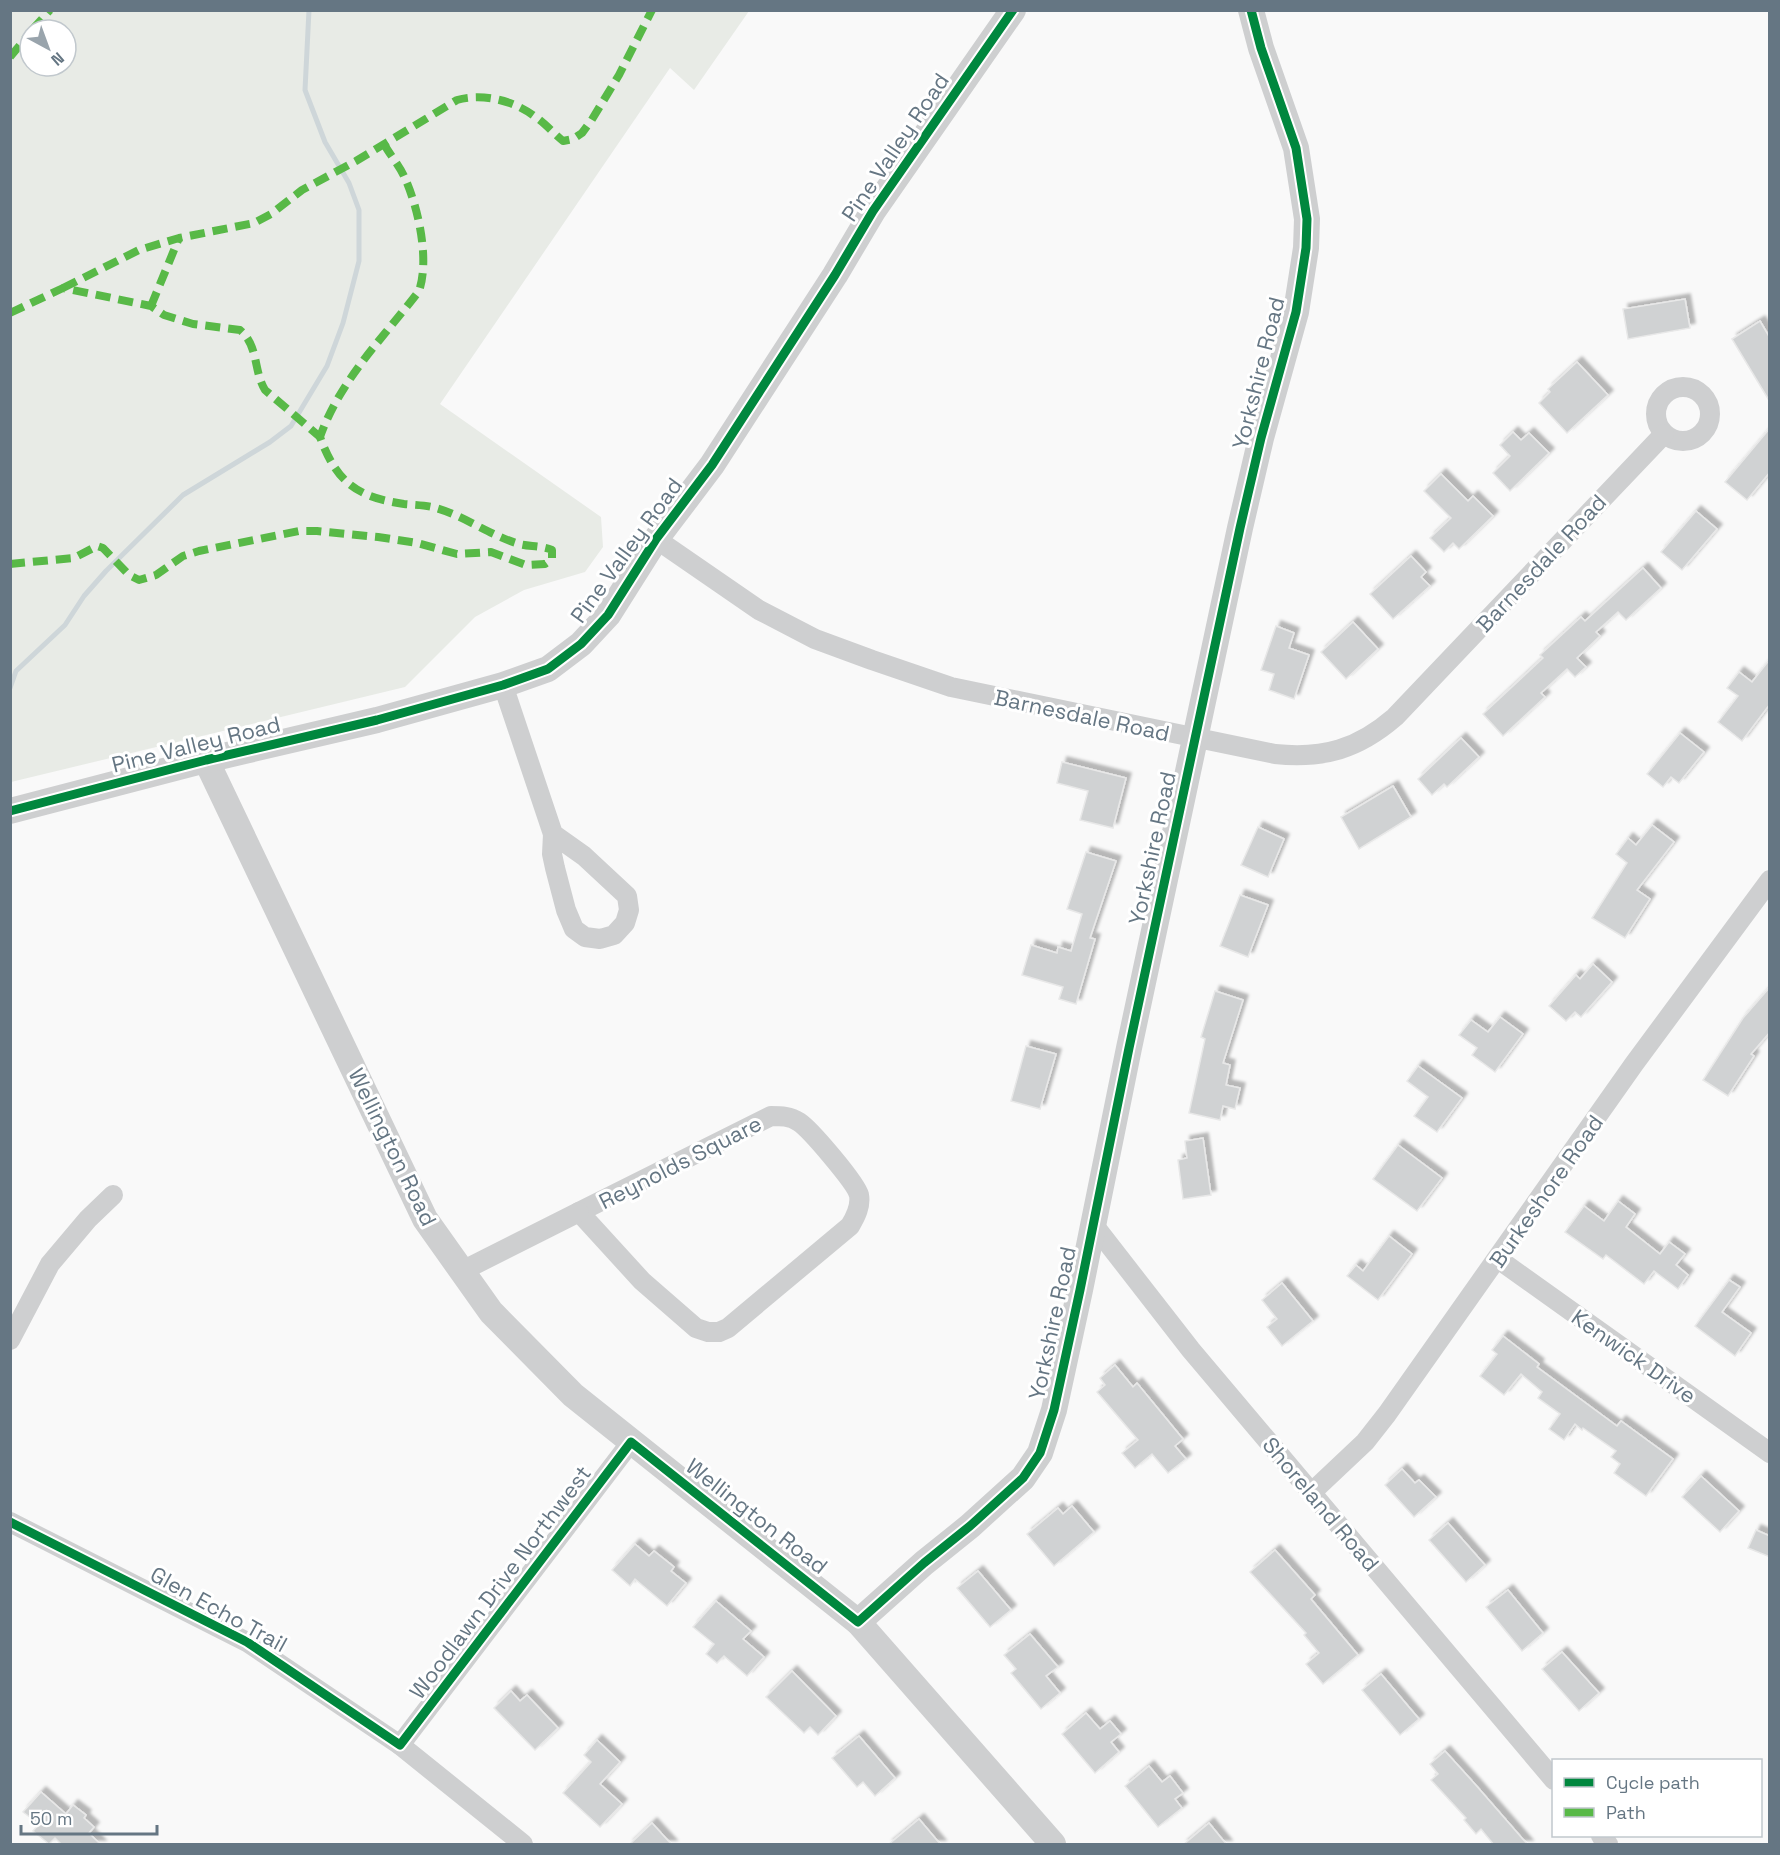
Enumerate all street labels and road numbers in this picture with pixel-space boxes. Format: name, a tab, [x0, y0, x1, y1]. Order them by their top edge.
street label: Pine Valley Road	[835, 68, 955, 226]
street label: Yorkshire Road	[1226, 294, 1290, 452]
street label: Pine Valley Road	[564, 472, 688, 628]
street label: Barnesdale Road	[1470, 488, 1612, 638]
street label: Barnesdale Road	[992, 683, 1172, 747]
street label: Pine Valley Road	[109, 710, 283, 778]
street label: Yorkshire Road	[1122, 769, 1182, 927]
street label: Wellington Road	[343, 1063, 443, 1231]
street label: Reynolds Square	[594, 1109, 766, 1215]
street label: Burkeshore Road	[1483, 1109, 1609, 1273]
street label: Yorkshire Road	[1022, 1244, 1082, 1402]
street label: Kenwick Drive	[1566, 1303, 1702, 1409]
street label: Shoreland Road	[1257, 1431, 1385, 1577]
street label: Wellington Road	[681, 1452, 833, 1580]
street label: Woodlawn Drive Northwest	[403, 1460, 597, 1704]
street label: Glen Echo Trail	[146, 1560, 292, 1658]

